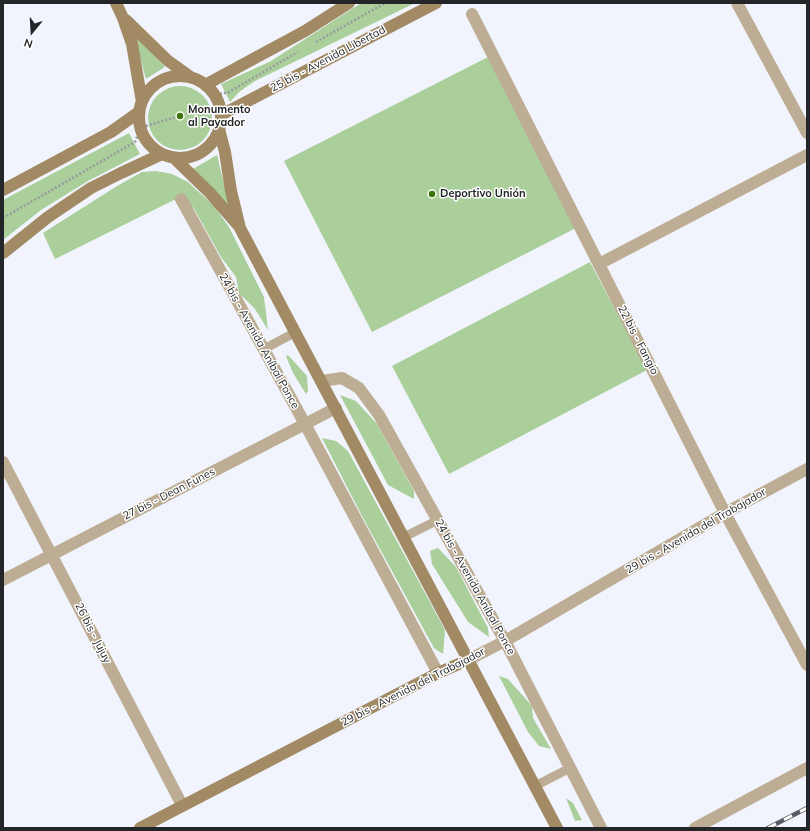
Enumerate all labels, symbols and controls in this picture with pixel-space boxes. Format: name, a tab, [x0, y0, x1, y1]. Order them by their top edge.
north arrow	[12, 12, 52, 52]
street label: 25 bis - Avenida Libertad	[268, 23, 388, 95]
text: N	[22, 35, 34, 51]
place label: Monumento al Payador	[188, 103, 250, 129]
marker: Monumento al Payador	[175, 111, 185, 121]
place label: Deportivo Unión	[440, 187, 526, 201]
marker: Deportivo Unión	[427, 189, 437, 199]
street label: 24 bis - Avenida Aníbal Ponce	[216, 271, 302, 411]
street label: 22 bis - Fangio	[615, 303, 661, 377]
street label: 27 bis - Dean Funes	[121, 465, 217, 523]
street label: 29 bis - Avenida del Trabajador	[624, 485, 768, 577]
street label: 24 bis - Avenida Aníbal Ponce	[432, 517, 518, 657]
street label: 26 bis - Jujuy	[72, 601, 114, 665]
street label: 29 bis - Avenida del Trabajador	[339, 645, 487, 729]

